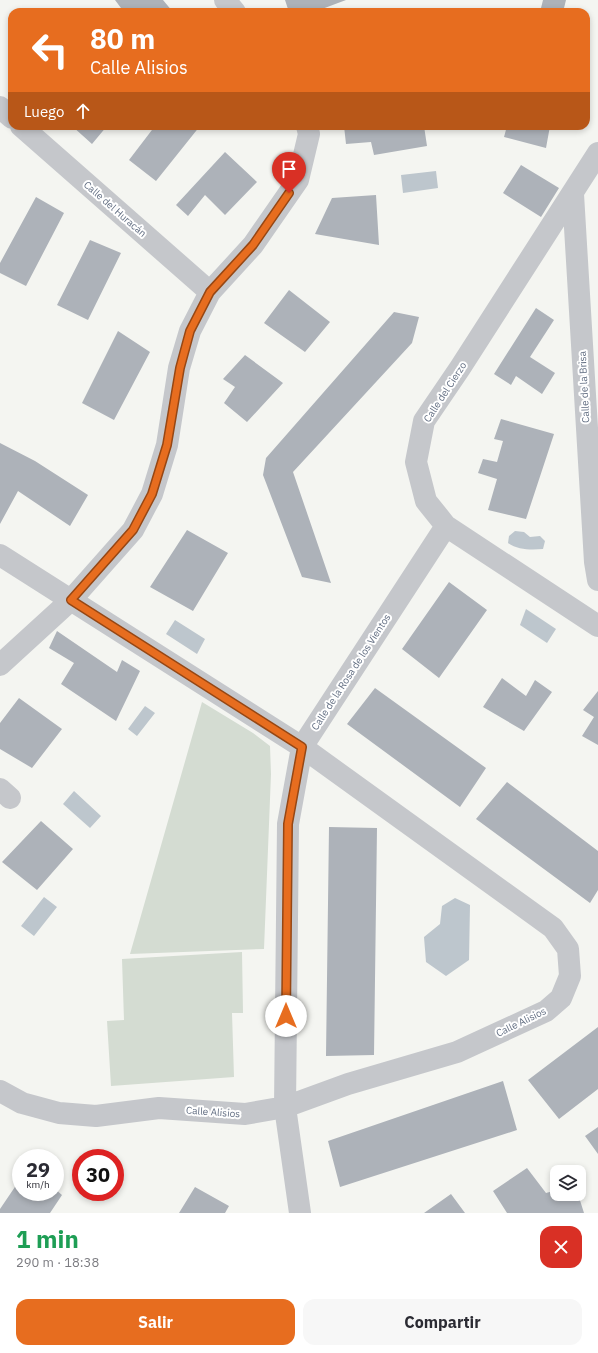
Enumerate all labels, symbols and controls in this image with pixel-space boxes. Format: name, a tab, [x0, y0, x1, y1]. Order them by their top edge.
text: 80 m	[90, 20, 155, 57]
icon: left	[24, 24, 76, 76]
text: Calle Alisios	[90, 56, 188, 79]
icon: ahead	[72, 100, 94, 122]
text: Luego	[24, 102, 64, 121]
pin	[272, 152, 306, 193]
icon: arrive	[278, 158, 300, 180]
street label: Calle del Huracán	[81, 178, 149, 240]
street label: Calle de la Brisa	[576, 350, 592, 423]
street label: Calle del Cierzo	[421, 359, 470, 425]
street label: Calle de la Rosa de los Vientos	[308, 611, 394, 733]
position arrow	[265, 995, 307, 1037]
street label: Calle Alisios	[494, 1004, 548, 1040]
street label: Calle Alisios	[185, 1104, 241, 1120]
speed limit sign: 30	[72, 1149, 124, 1201]
text: 29	[26, 1156, 50, 1183]
map controls	[550, 1165, 586, 1201]
button: layers	[550, 1165, 586, 1201]
text: km/h	[26, 1178, 50, 1191]
text: 1 min	[16, 1223, 79, 1255]
button: close	[540, 1226, 582, 1268]
text: 290 m · 18:38	[16, 1254, 99, 1271]
button: Salir	[16, 1299, 295, 1345]
button: Compartir	[303, 1299, 582, 1345]

